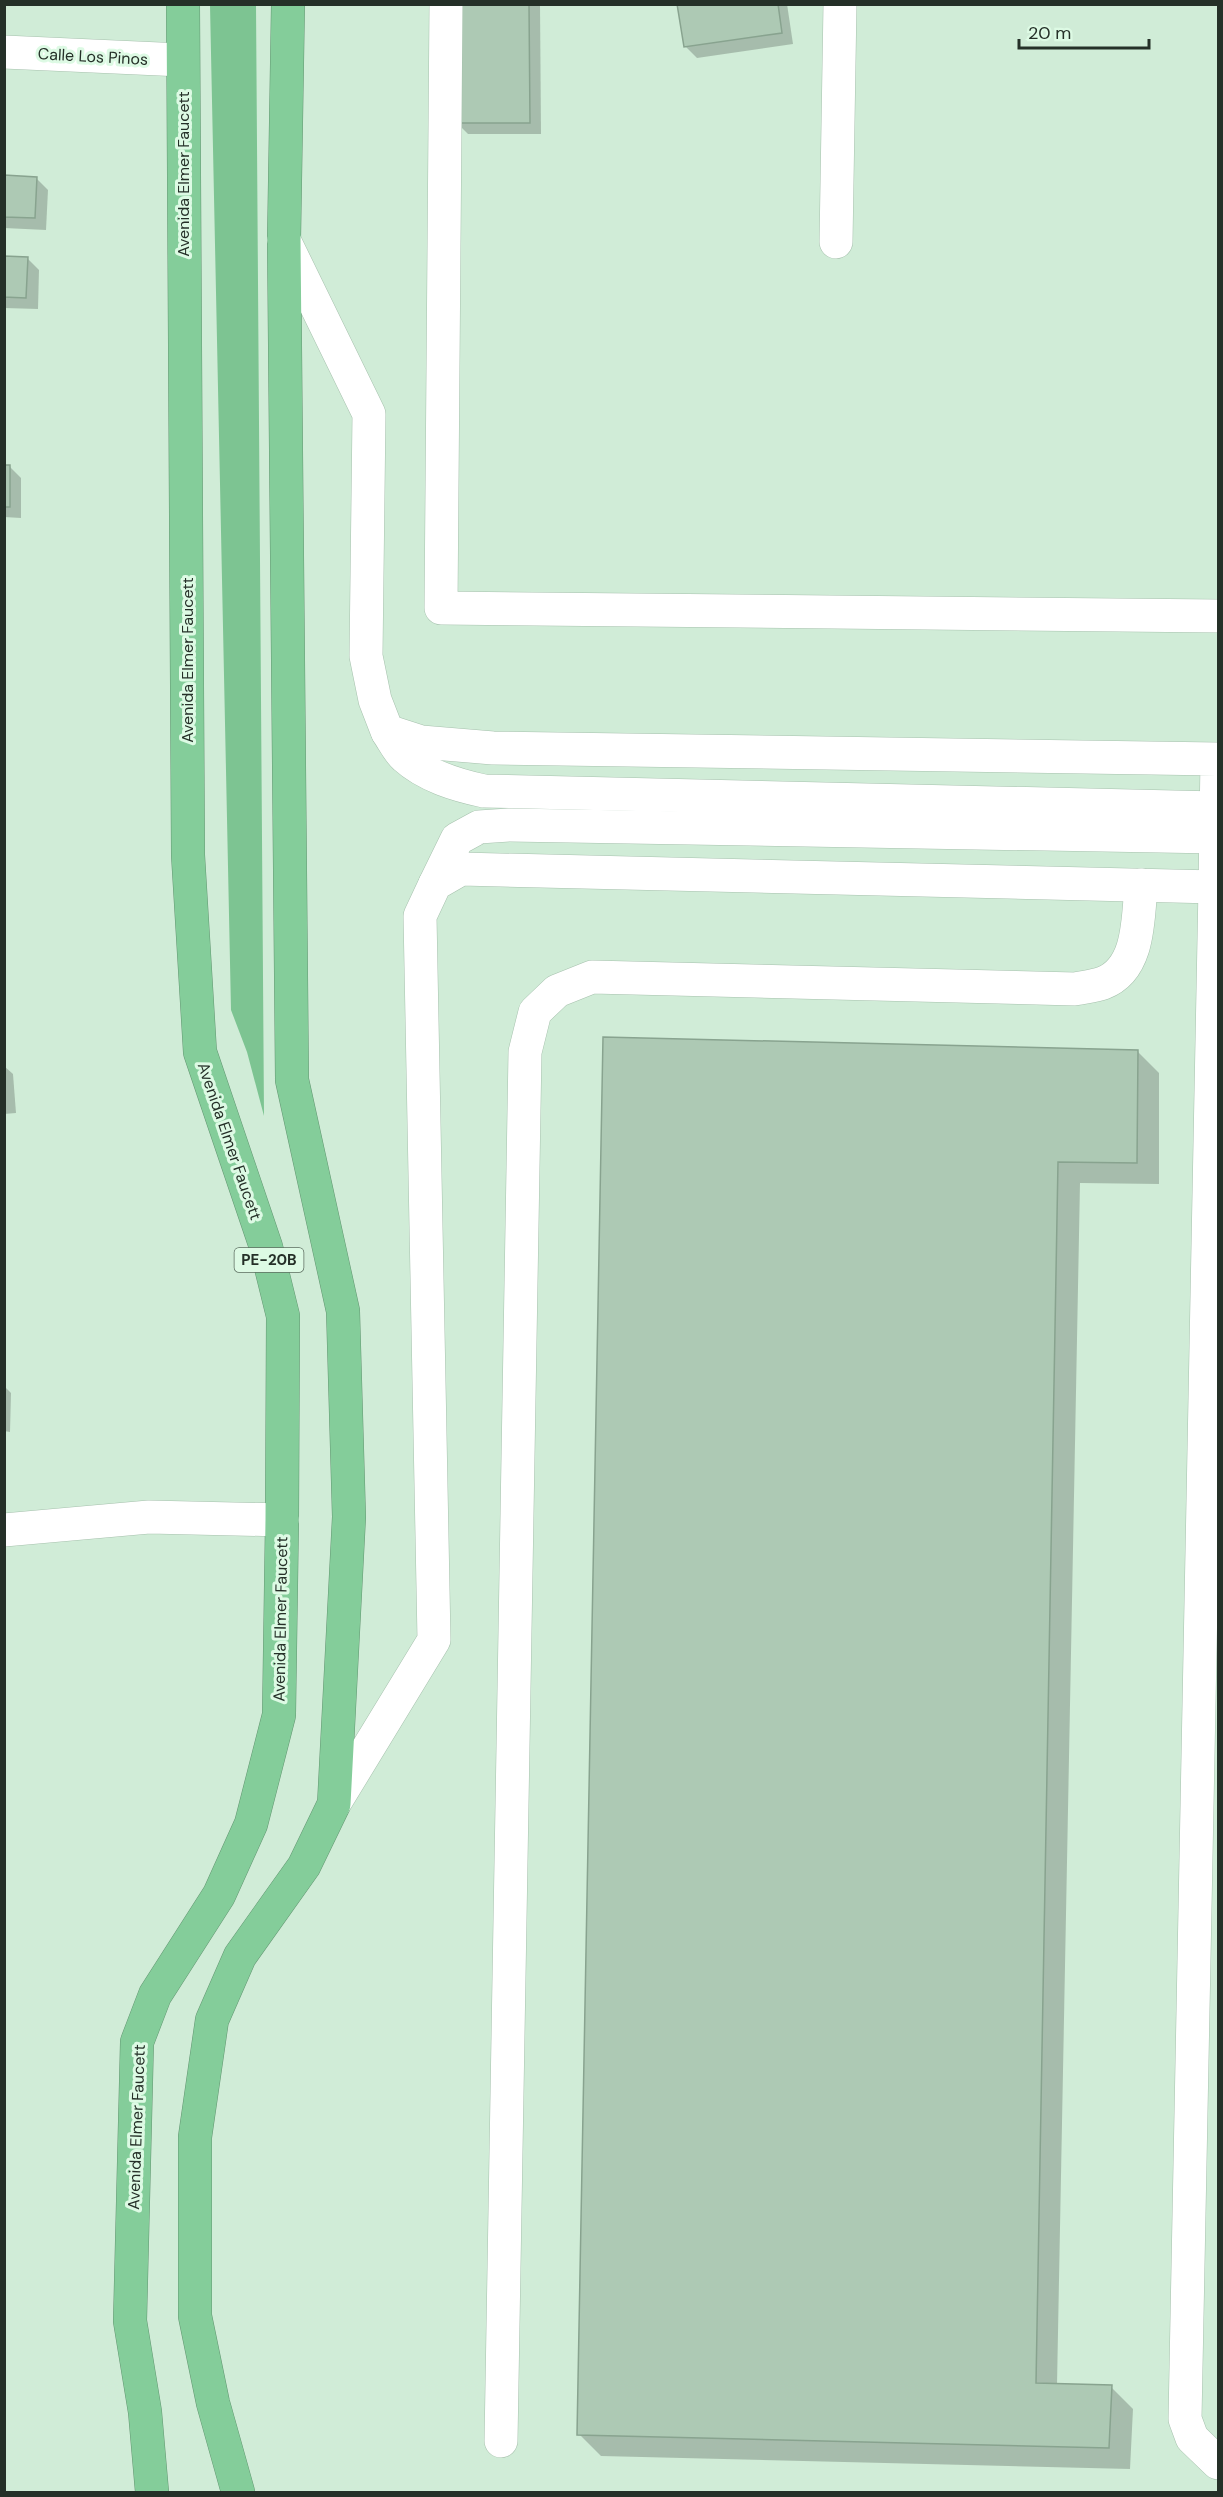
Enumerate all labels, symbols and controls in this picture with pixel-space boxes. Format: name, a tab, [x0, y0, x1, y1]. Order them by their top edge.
scale bar	[1019, 12, 1150, 50]
text: 20 m	[1028, 21, 1071, 45]
street label: Calle Los Pinos	[37, 43, 149, 70]
street label: Avenida Elmer Faucett	[173, 91, 194, 257]
street label: Avenida Elmer Faucett	[177, 577, 198, 743]
street label: Avenida Elmer Faucett	[193, 1060, 266, 1223]
road number: PE-20B	[234, 1248, 304, 1272]
street label: Avenida Elmer Faucett	[269, 1536, 292, 1702]
street label: Avenida Elmer Faucett	[123, 2044, 150, 2210]

